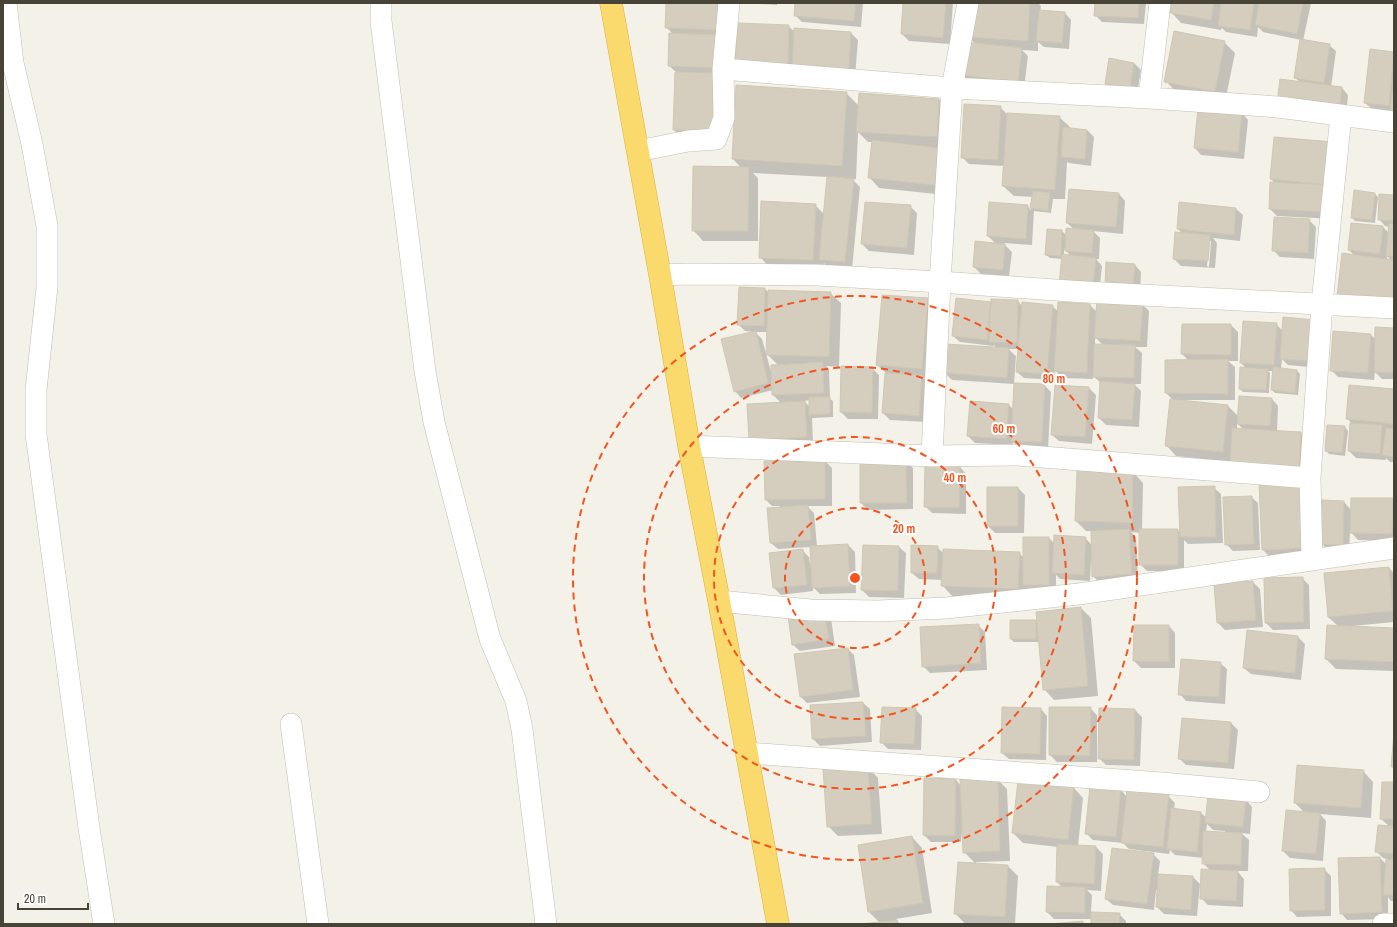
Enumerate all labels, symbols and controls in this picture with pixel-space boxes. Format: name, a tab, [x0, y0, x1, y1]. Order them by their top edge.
text: 80 m	[1043, 371, 1065, 387]
text: 60 m	[993, 421, 1015, 437]
text: 40 m	[944, 470, 966, 486]
text: 20 m	[893, 521, 915, 537]
centre of rings	[848, 571, 862, 585]
scale bar	[18, 885, 88, 911]
text: 20 m	[24, 891, 46, 907]

